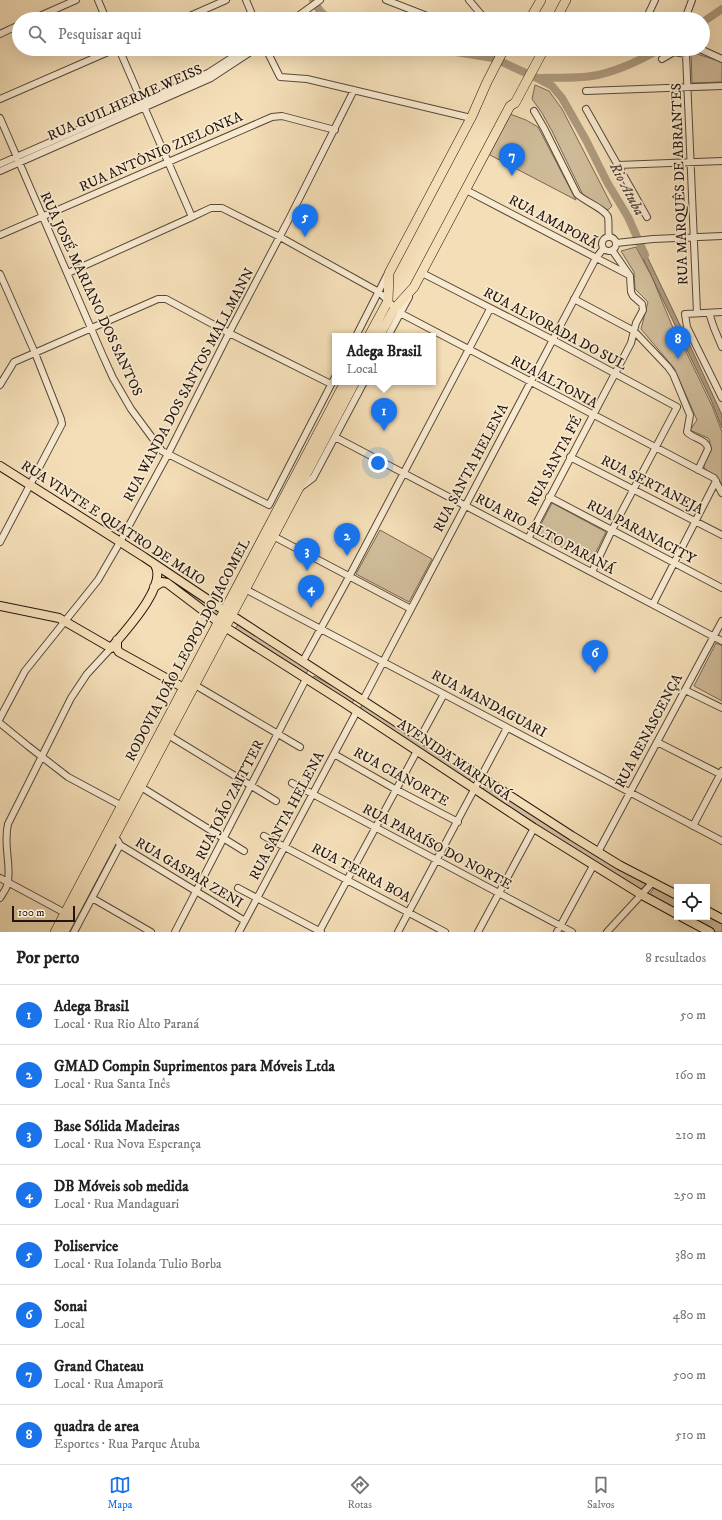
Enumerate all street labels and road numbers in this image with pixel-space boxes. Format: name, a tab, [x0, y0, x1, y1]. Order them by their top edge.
street label: RUA GUILHERME WEISS	[45, 61, 205, 145]
street label: RUA MARQUÊS DE ABRANTES	[667, 83, 693, 285]
street label: RUA ANTÔNIO ZIELONKA	[76, 107, 247, 196]
street label: RUA JOSÉ MARIANO DOS SANTOS	[36, 189, 146, 399]
street label: RUA AMAPORÃ	[505, 191, 602, 254]
street label: RUA WANDA DOS SANTOS MALLMANN	[119, 265, 259, 505]
street label: RUA ALVORADA DO SUL	[480, 283, 630, 375]
street label: RUA ALTONIA	[507, 352, 602, 413]
street label: RUA SANTA HELENA	[429, 400, 513, 535]
street label: RUA SANTA FÉ	[524, 413, 586, 509]
street label: RUA SERTANEJA	[598, 451, 707, 519]
street label: RUA VINTE E QUATRO DE MAIO	[17, 456, 209, 590]
street label: RUA RIO ALTO PARANÁ	[472, 489, 619, 579]
street label: RUA PARANACITY	[583, 496, 699, 568]
street label: RODOVIA JOÃO LEOPOLDO JACOMEL	[121, 535, 255, 765]
street label: RUA MANDAGUARI	[428, 666, 550, 742]
street label: RUA RENASCENÇA	[611, 670, 687, 791]
street label: AVENIDA MARINGÁ	[394, 715, 515, 805]
street label: RUA JOÃO ZAITTER	[192, 736, 268, 863]
street label: RUA CIANORTE	[350, 743, 452, 811]
street label: RUA SANTA HELENA	[245, 748, 329, 883]
street label: RUA PARAÍSO DO NORTE	[359, 800, 515, 894]
street label: RUA GASPAR ZENI	[132, 834, 246, 912]
street label: RUA TERRA BOA	[308, 839, 415, 907]

